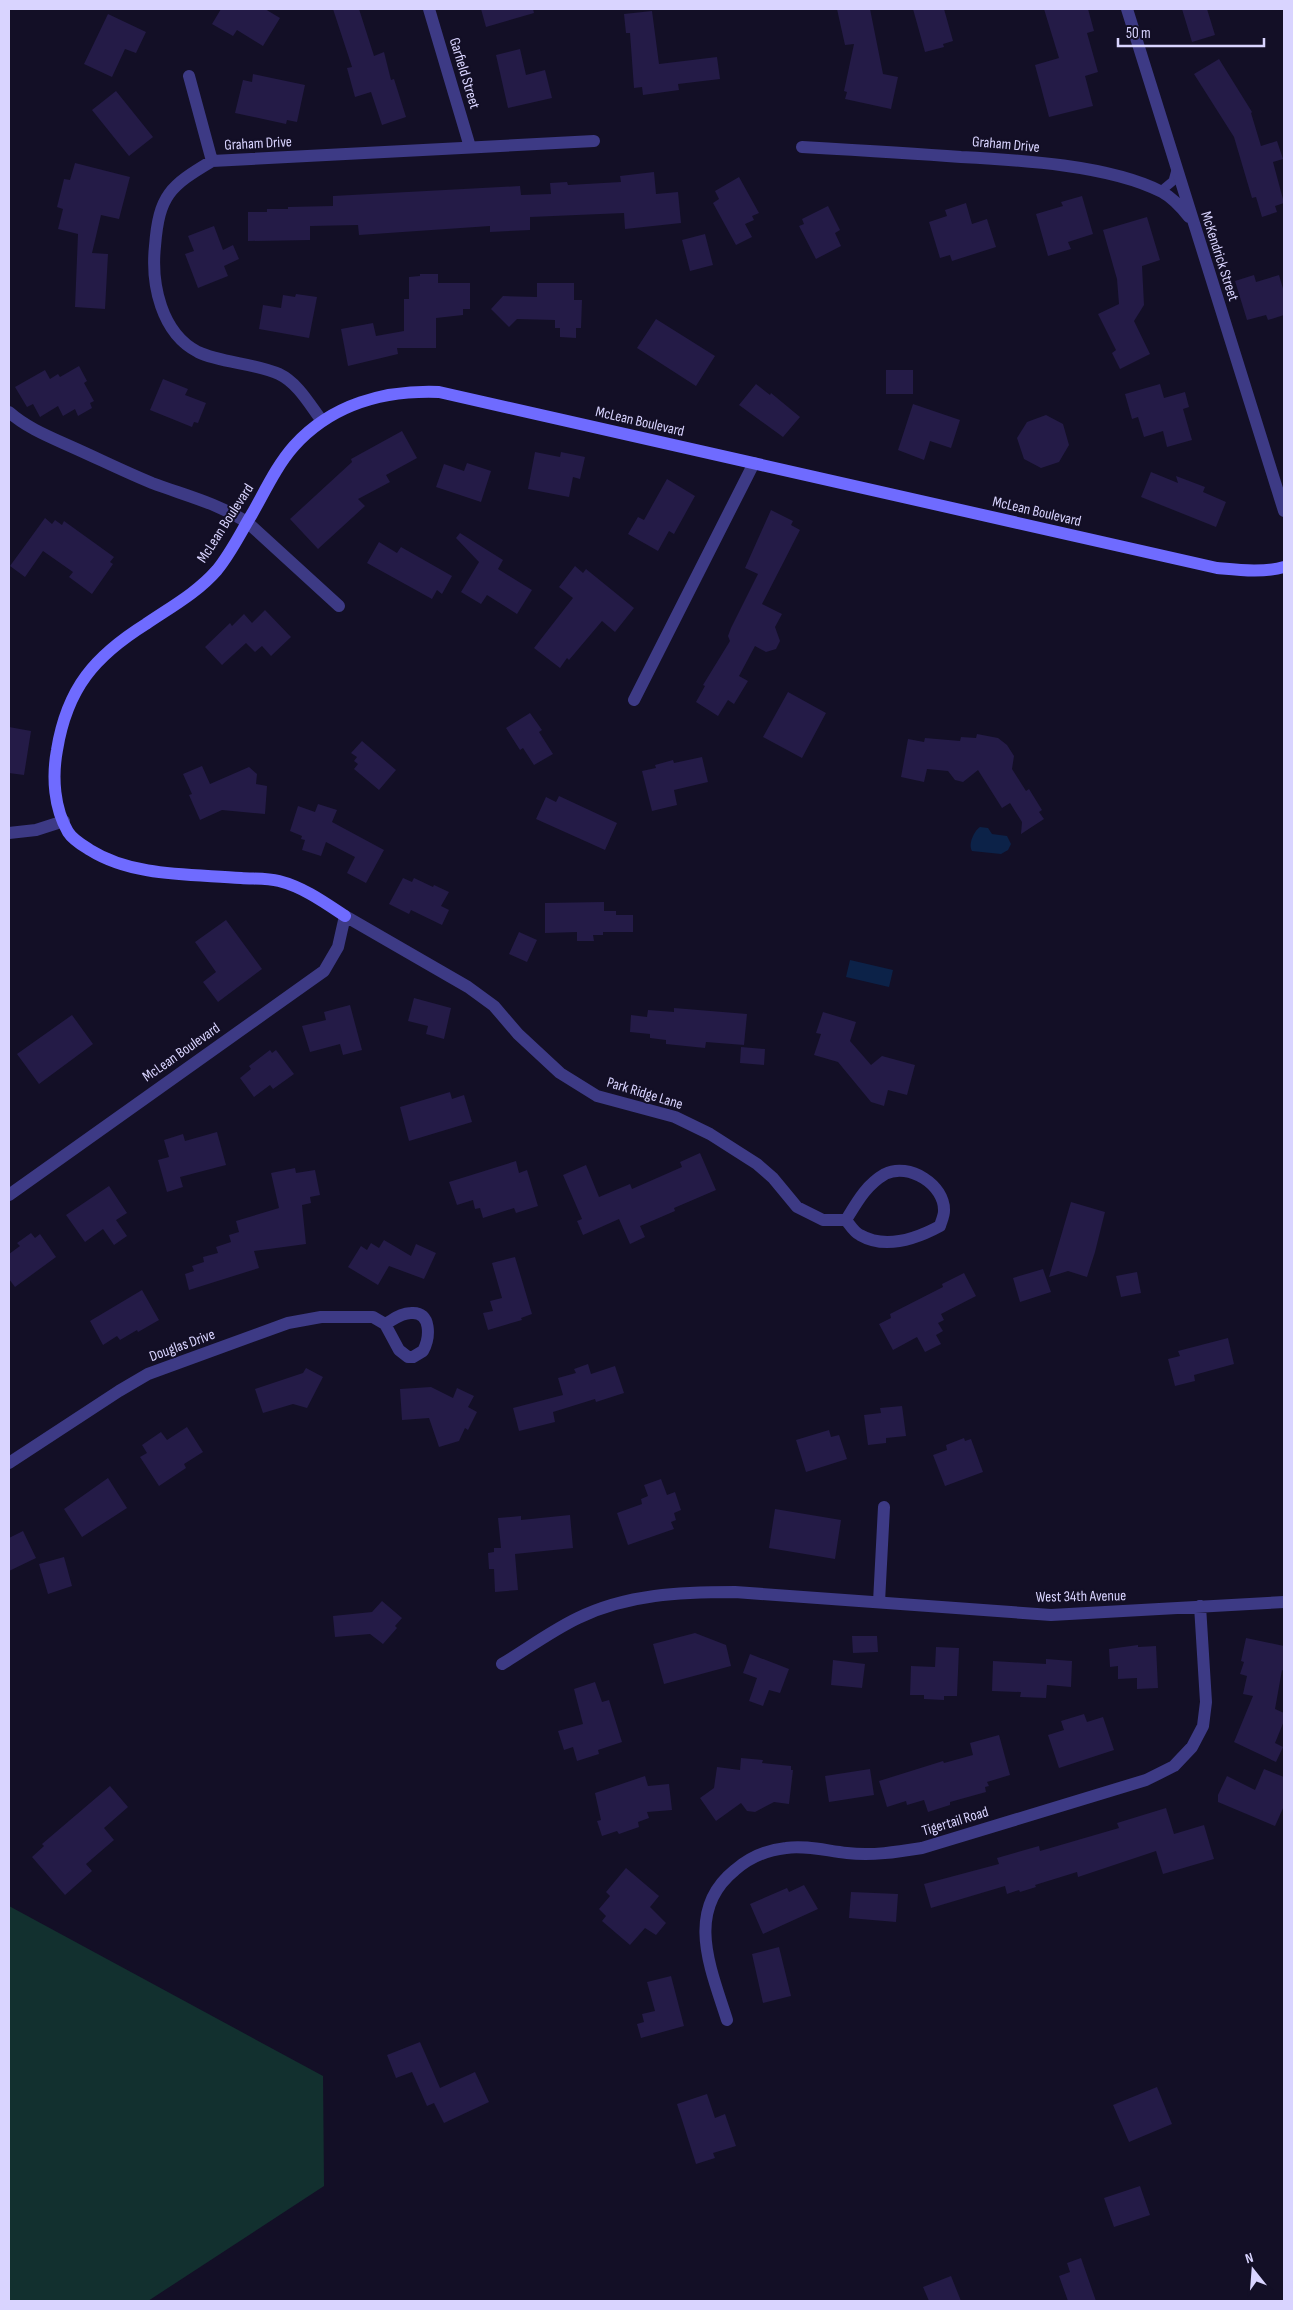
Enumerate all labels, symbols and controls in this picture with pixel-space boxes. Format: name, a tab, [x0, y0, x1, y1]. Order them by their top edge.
scale bar	[1118, 15, 1264, 47]
text: 50 m	[1126, 24, 1151, 43]
street label: Garfield Street	[445, 35, 484, 111]
street label: Graham Drive	[224, 132, 292, 155]
street label: Graham Drive	[971, 132, 1041, 157]
street label: McKendrick Street	[1196, 209, 1243, 304]
street label: McLean Boulevard	[594, 402, 686, 441]
street label: McLean Boulevard	[193, 480, 258, 566]
street label: McLean Boulevard	[991, 492, 1083, 531]
street label: McLean Boulevard	[139, 1019, 224, 1086]
street label: Park Ridge Lane	[605, 1073, 685, 1114]
street label: Douglas Drive	[147, 1325, 218, 1366]
street label: West 34th Avenue	[1036, 1586, 1126, 1607]
street label: Tigertail Road	[920, 1802, 991, 1841]
north arrow	[1228, 2245, 1278, 2295]
text: N	[1243, 2249, 1255, 2267]

